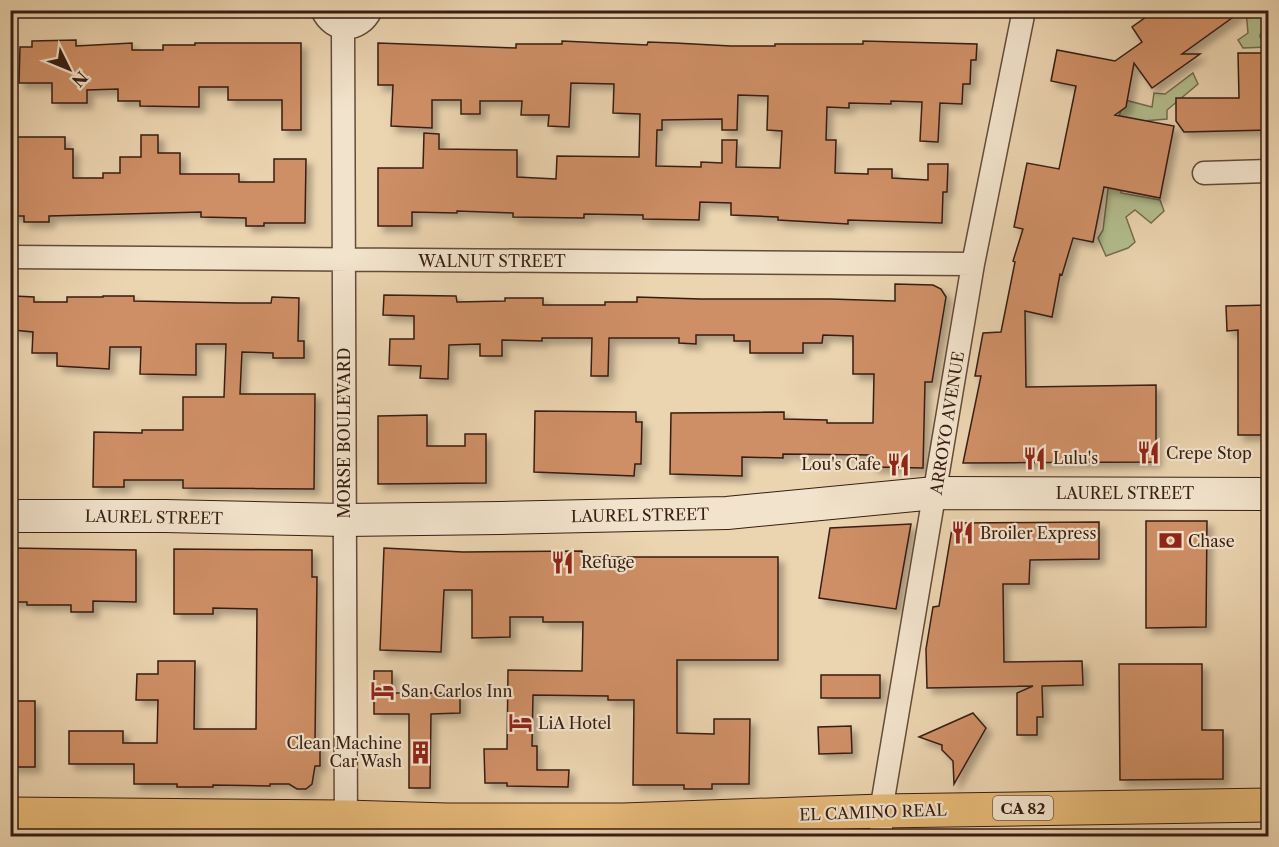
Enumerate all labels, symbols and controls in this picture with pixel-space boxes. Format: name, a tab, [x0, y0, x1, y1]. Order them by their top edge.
north arrow	[39, 39, 99, 99]
text: N	[68, 67, 92, 91]
street label: WALNUT STREET	[417, 251, 566, 271]
street label: MORSE BOULEVARD	[334, 348, 354, 518]
street label: ARROYO AVENUE	[926, 350, 968, 497]
restaurant icon: Crepe Stop	[1135, 440, 1161, 466]
place label: Crepe Stop	[1166, 443, 1252, 463]
restaurant icon: Lulu's	[1022, 445, 1048, 471]
place label: Lulu's	[1053, 448, 1098, 468]
restaurant icon: Lou's Cafe	[886, 451, 912, 477]
place label: Lou's Cafe	[801, 454, 881, 474]
street label: LAUREL STREET	[1056, 483, 1194, 503]
street label: LAUREL STREET	[571, 504, 709, 526]
street label: LAUREL STREET	[85, 506, 223, 528]
restaurant icon: Broiler Express	[949, 520, 975, 546]
place label: Broiler Express	[980, 523, 1096, 543]
bank icon: Chase	[1157, 528, 1183, 554]
place label: Chase	[1188, 531, 1235, 551]
restaurant icon: Refuge	[550, 549, 576, 575]
place label: Refuge	[581, 552, 635, 572]
hotel icon: San Carlos Inn	[370, 678, 396, 704]
place label: San Carlos Inn	[401, 681, 513, 701]
hotel icon: LiA Hotel	[507, 710, 533, 736]
place label: LiA Hotel	[538, 713, 612, 733]
place label: Clean Machine Car Wash	[286, 733, 402, 771]
building icon: Clean Machine Car Wash	[407, 739, 433, 765]
road number: CA 82	[993, 796, 1053, 820]
street label: EL CAMINO REAL	[799, 799, 948, 825]

